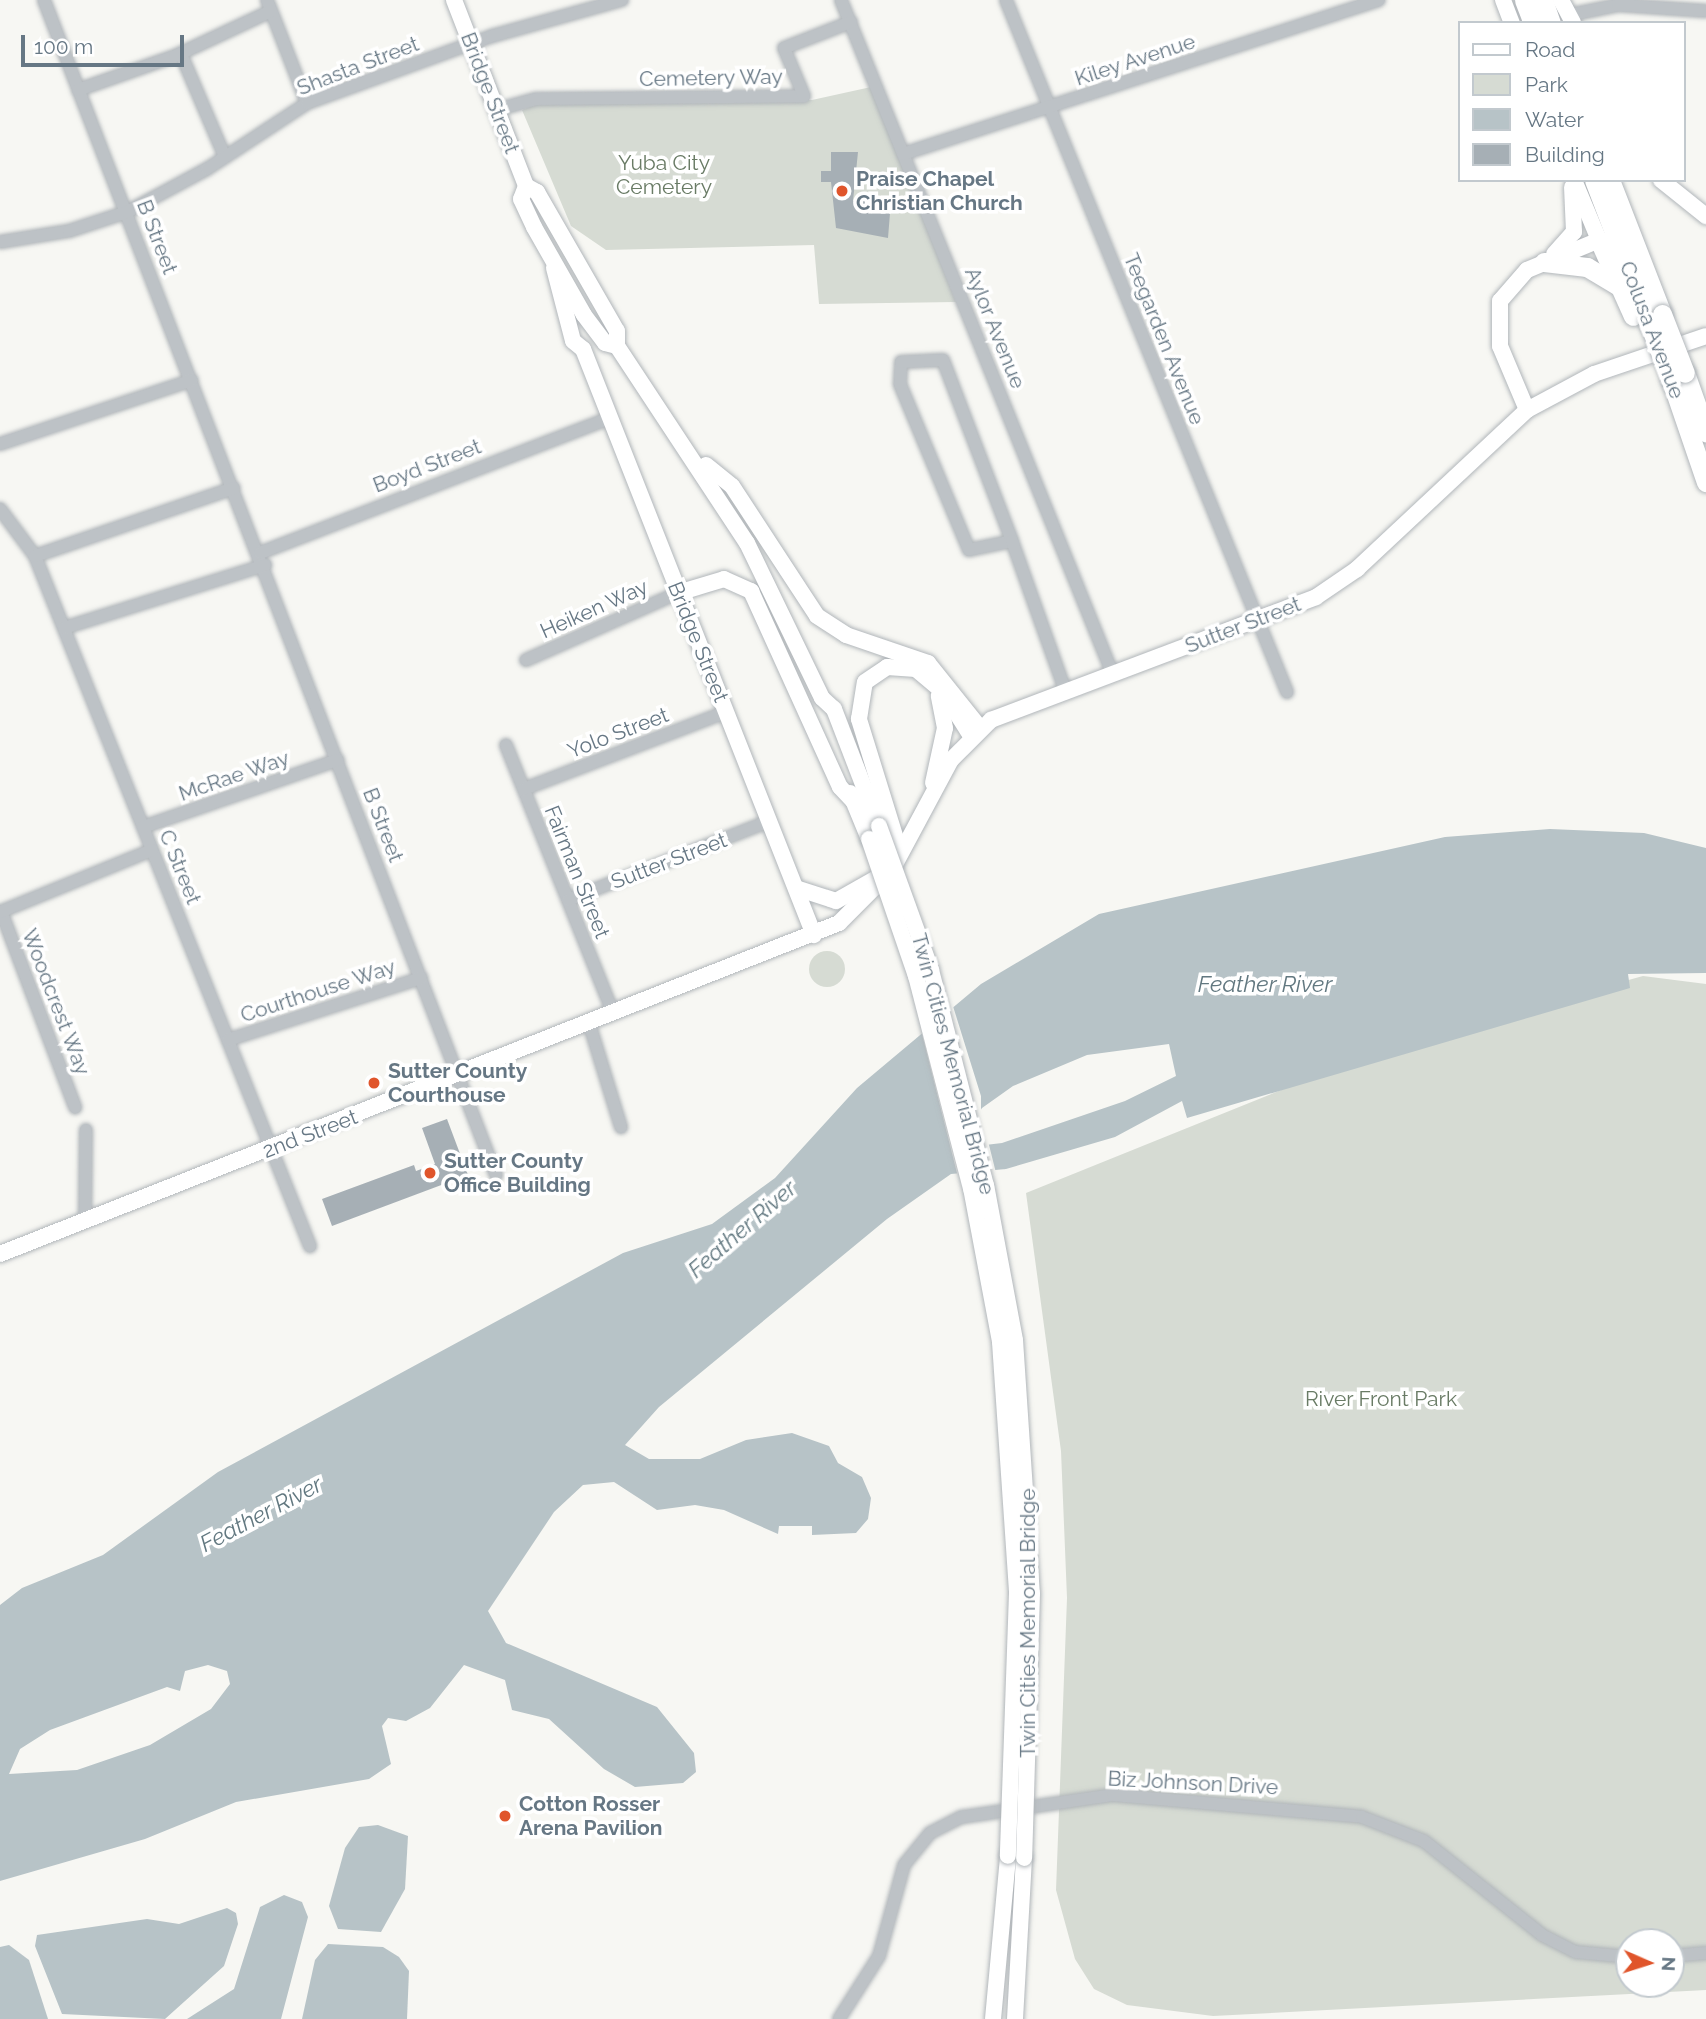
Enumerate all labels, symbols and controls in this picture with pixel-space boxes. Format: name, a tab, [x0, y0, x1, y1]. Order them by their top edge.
scale bar	[24, 21, 187, 65]
legend	[1458, 21, 1685, 182]
street label: Bridge Street	[455, 29, 525, 157]
street label: Kiley Avenue	[1071, 29, 1199, 91]
street label: Shasta Street	[293, 31, 423, 101]
text: 100 m	[34, 34, 93, 59]
text: Road	[1525, 37, 1575, 62]
street label: Cemetery Way	[638, 64, 784, 92]
text: Park	[1525, 72, 1568, 97]
text: Water	[1525, 107, 1584, 132]
text: Building	[1525, 142, 1605, 167]
park label: Yuba City Cemetery	[616, 150, 712, 200]
place label: Praise Chapel Christian Church	[856, 166, 1023, 216]
marker: Praise Chapel Christian Church	[834, 183, 850, 199]
street label: B Street	[131, 196, 183, 278]
street label: Teegarden Avenue	[1118, 249, 1210, 429]
street label: Colusa Avenue	[1614, 257, 1690, 403]
street label: Aylor Avenue	[959, 263, 1031, 393]
street label: Boyd Street	[369, 434, 485, 498]
street label: Heiken Way	[536, 574, 652, 644]
street label: Bridge Street	[662, 578, 734, 706]
street label: Sutter Street	[1181, 591, 1305, 659]
street label: Yolo Street	[564, 702, 672, 764]
street label: McRae Way	[175, 745, 293, 807]
street label: B Street	[357, 784, 409, 866]
street label: Fairman Street	[539, 802, 615, 942]
street label: C Street	[154, 826, 206, 908]
street label: Sutter Street	[607, 827, 731, 895]
street label: Woodcrest Way	[16, 925, 96, 1079]
street label: Twin Cities Memorial Bridge	[906, 930, 1000, 1198]
street label: Courthouse Way	[237, 954, 399, 1028]
water label: Feather River	[1197, 970, 1333, 998]
place label: Sutter County Courthouse	[388, 1058, 528, 1108]
marker: Sutter County Courthouse	[366, 1075, 382, 1091]
street label: 2nd Street	[259, 1104, 361, 1164]
place label: Sutter County Office Building	[444, 1148, 591, 1198]
marker: Sutter County Office Building	[422, 1165, 438, 1181]
water label: Feather River	[682, 1174, 802, 1284]
park label: River Front Park	[1305, 1386, 1457, 1412]
water label: Feather River	[195, 1470, 327, 1558]
street label: Twin Cities Memorial Bridge	[1015, 1488, 1041, 1758]
street label: Biz Johnson Drive	[1107, 1766, 1279, 1800]
place label: Cotton Rosser Arena Pavilion	[519, 1791, 662, 1841]
marker: Cotton Rosser Arena Pavilion	[497, 1808, 513, 1824]
north arrow	[1615, 1928, 1685, 1998]
text: N	[1658, 1956, 1680, 1972]

